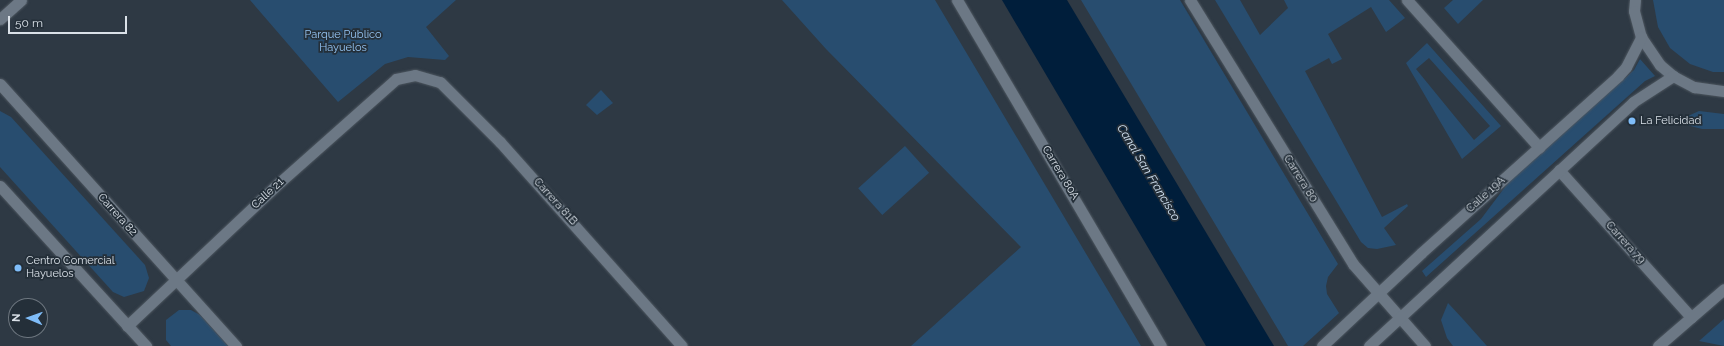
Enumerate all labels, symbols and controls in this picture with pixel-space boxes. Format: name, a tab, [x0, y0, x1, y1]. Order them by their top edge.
scale bar	[10, 8, 129, 34]
text: 50 m	[15, 16, 43, 30]
park label: Parque Público Hayuelos	[304, 29, 382, 55]
place label: La Felicidad	[1640, 114, 1701, 128]
marker: La Felicidad	[1627, 116, 1637, 126]
water label: Canal San Francisco	[1113, 122, 1183, 224]
street label: Carrera 80A	[1039, 144, 1081, 202]
street label: Carrera 80	[1280, 153, 1320, 205]
street label: Calle 19A	[1464, 174, 1508, 216]
street label: Calle 21	[249, 176, 287, 212]
street label: Carrera 81B	[530, 176, 580, 228]
street label: Carrera 82	[95, 191, 139, 239]
street label: Carrera 79	[1603, 219, 1647, 267]
place label: Centro Comercial Hayuelos	[26, 255, 115, 281]
marker: Centro Comercial Hayuelos	[13, 263, 23, 273]
north arrow	[8, 298, 48, 338]
text: N	[10, 313, 23, 322]

